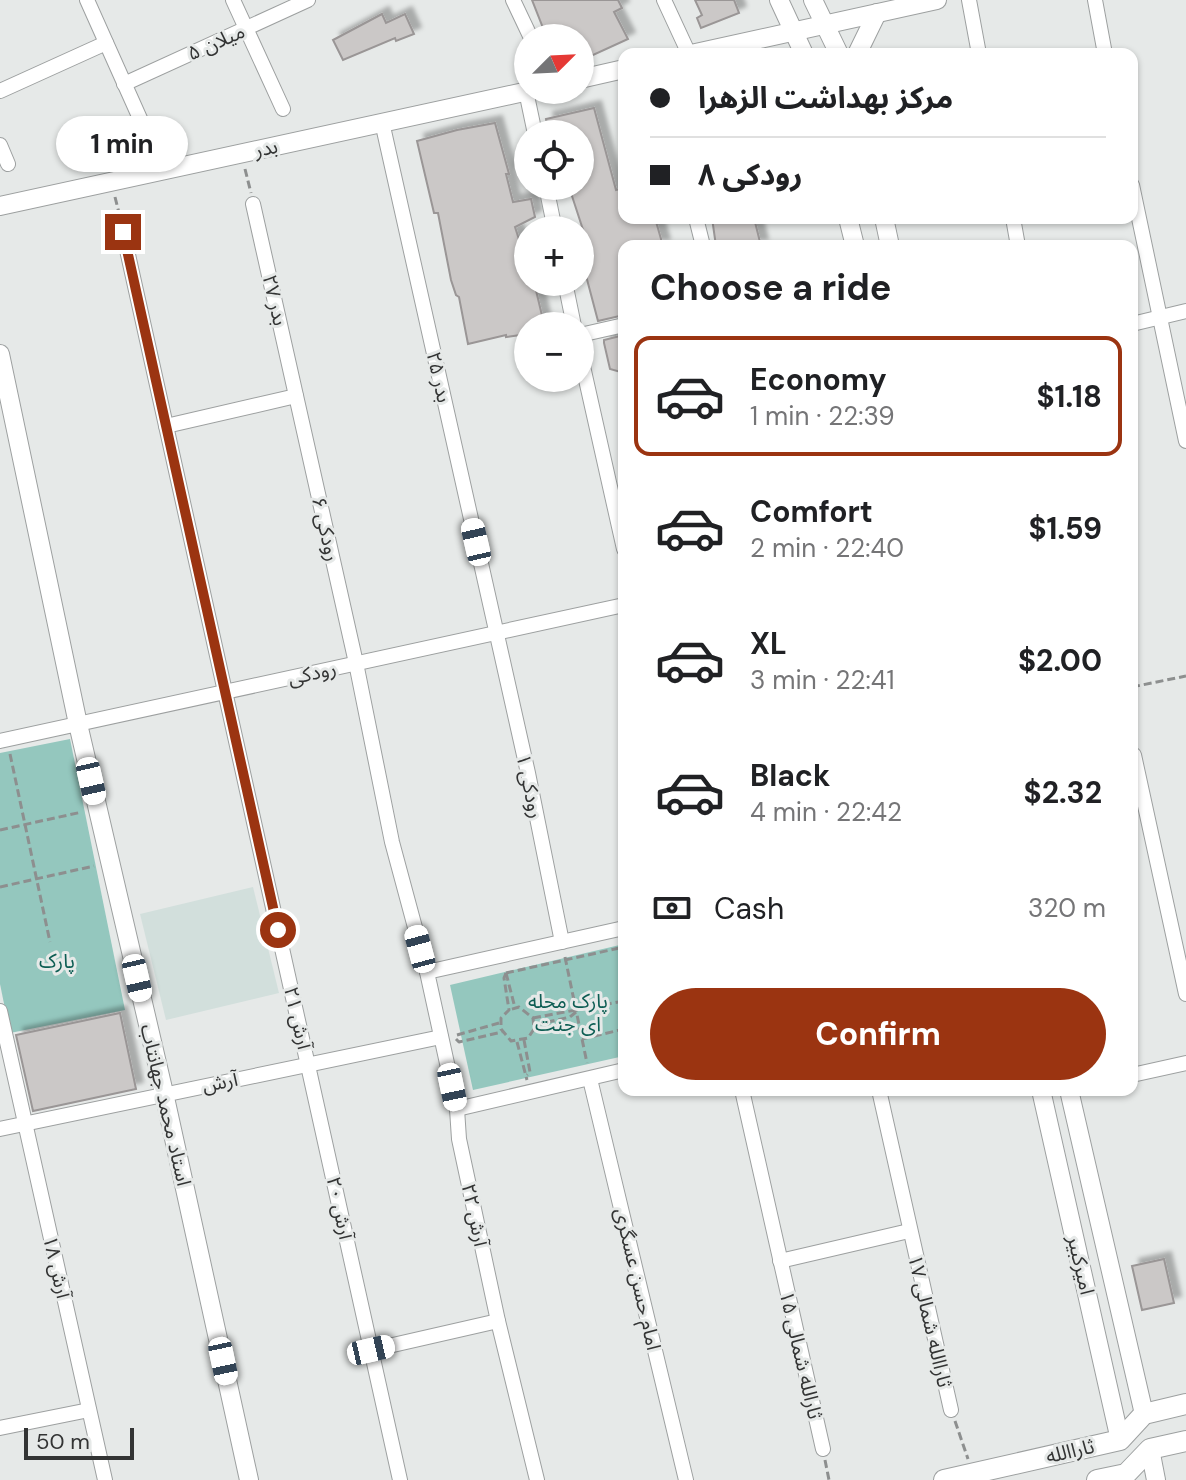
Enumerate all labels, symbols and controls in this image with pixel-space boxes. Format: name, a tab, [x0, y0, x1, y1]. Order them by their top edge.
street label: میلان ۵	[183, 18, 249, 66]
north arrow	[514, 24, 594, 104]
map controls	[514, 24, 594, 392]
text: مرکز بهداشت الزهرا	[698, 78, 953, 117]
callout: 1 min	[57, 116, 189, 172]
button: locate	[514, 120, 594, 200]
text: 1 min	[90, 127, 154, 161]
street label: بدر	[251, 133, 280, 163]
text: رودکی ۸	[698, 155, 803, 194]
route end	[105, 214, 141, 250]
button: +	[514, 216, 594, 296]
text: Choose a ride	[650, 264, 891, 311]
street label: بدر ۲۷	[257, 272, 293, 328]
button: −	[514, 312, 594, 392]
street label: بدر ۲۵	[421, 349, 457, 405]
icon: car	[654, 360, 726, 432]
text: Economy	[750, 360, 887, 399]
text: $1.18	[1036, 377, 1102, 416]
text: 1 min · 22:39	[750, 399, 894, 433]
icon: car	[654, 492, 726, 564]
text: Comfort	[750, 492, 873, 531]
street label: رودکی ۶	[306, 494, 346, 564]
text: $1.59	[1028, 509, 1102, 548]
car	[459, 516, 493, 568]
text: 2 min · 22:40	[750, 531, 904, 565]
icon: car	[654, 624, 726, 696]
text: XL	[750, 624, 787, 663]
text: $2.00	[1018, 641, 1102, 680]
street label: رودکی	[285, 655, 339, 691]
text: 3 min · 22:41	[750, 663, 895, 697]
street label: رودکی ۱	[510, 751, 550, 821]
car	[74, 755, 108, 807]
icon: car	[654, 756, 726, 828]
text: Black	[750, 756, 830, 795]
text: $2.32	[1024, 773, 1102, 812]
text: 4 min · 22:42	[750, 795, 902, 829]
icon: cash	[650, 886, 694, 930]
text: Cash	[714, 889, 784, 928]
text: 320 m	[1028, 891, 1106, 925]
route start	[260, 912, 296, 948]
car	[402, 923, 438, 975]
park label: پارک	[39, 948, 75, 974]
car	[120, 952, 154, 1004]
street label: آرش ۲۱	[278, 984, 318, 1053]
park label: پارک محله ای جنت	[528, 988, 608, 1037]
button: Confirm	[650, 988, 1106, 1080]
street label: استاد محمد جهانتاب	[135, 1021, 197, 1189]
car	[435, 1061, 469, 1113]
street label: آرش	[200, 1066, 241, 1098]
street label: آرش ۲۰	[321, 1174, 360, 1243]
street label: آرش ۲۲	[456, 1181, 495, 1250]
street label: امام حسن عسگری	[607, 1205, 667, 1353]
street label: امیرکبیر	[1061, 1232, 1100, 1297]
street label: آرش ۱۸	[37, 1233, 77, 1302]
street label: ثاراالله شمالی ۱۷	[902, 1252, 958, 1390]
street label: ثارالله شمالی ۱۵	[774, 1288, 828, 1422]
car	[345, 1333, 397, 1367]
car	[206, 1335, 240, 1387]
scale bar	[24, 1424, 134, 1460]
text: 50 m	[36, 1427, 90, 1456]
street label: ثاراالله	[1043, 1433, 1097, 1469]

